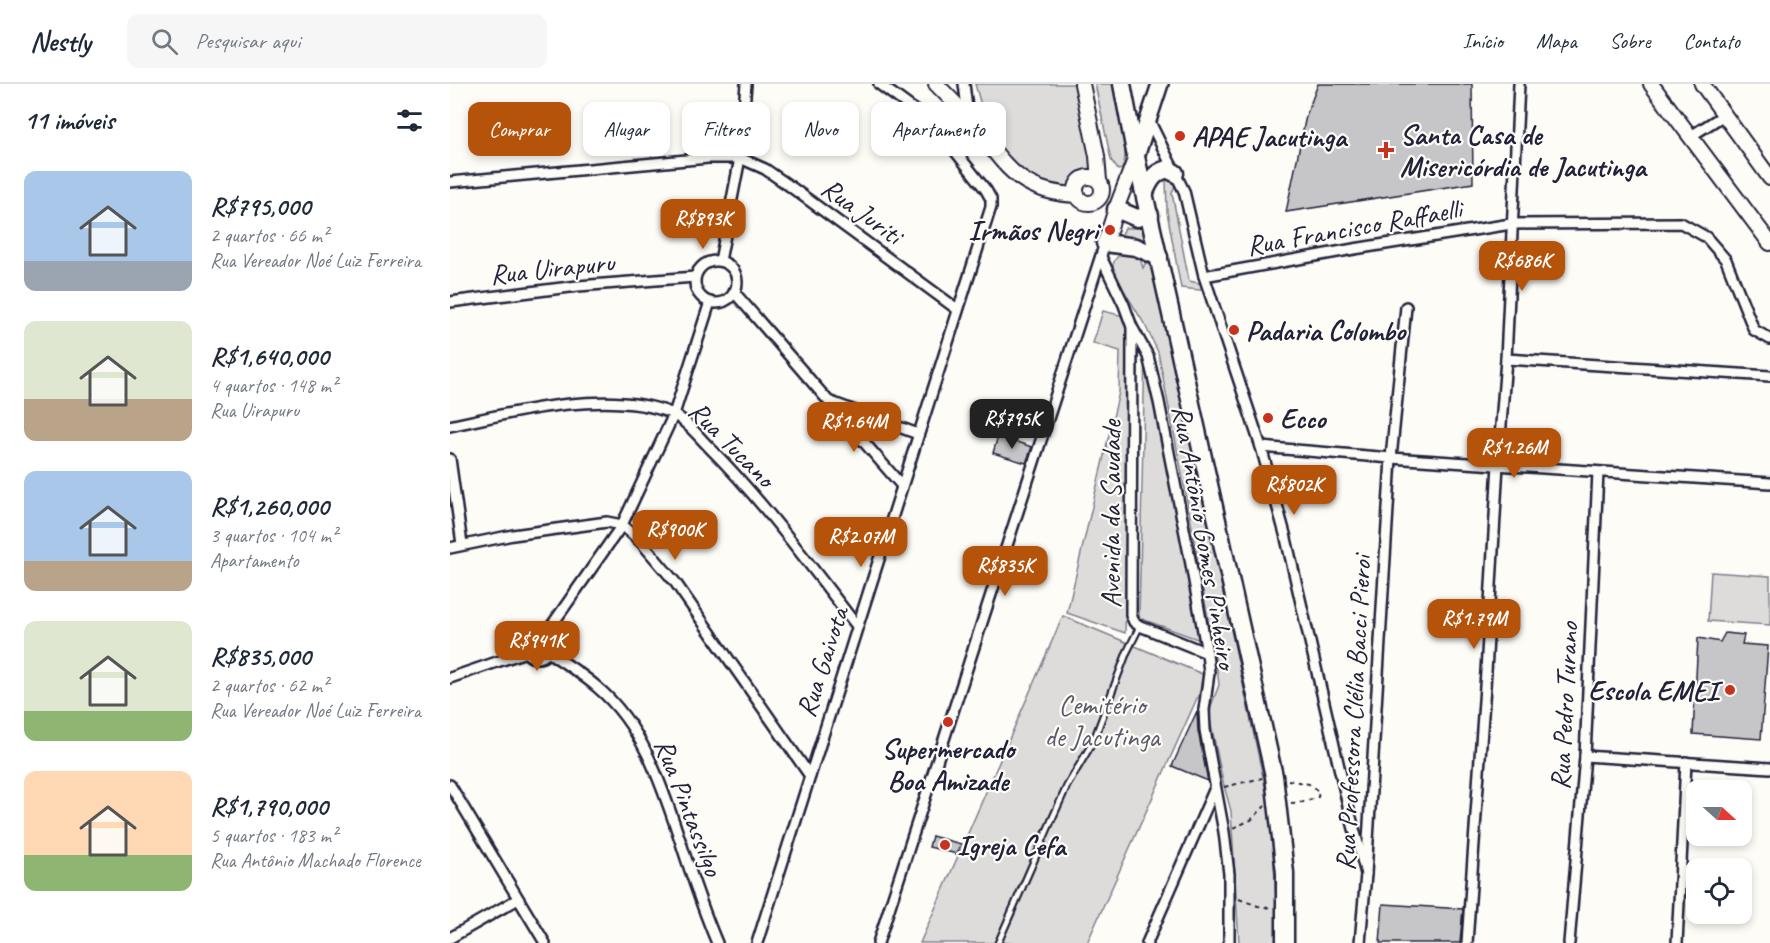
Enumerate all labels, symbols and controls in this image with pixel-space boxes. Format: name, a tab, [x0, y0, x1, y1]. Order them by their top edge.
search box	[127, 14, 547, 68]
text: Nestly	[30, 24, 91, 59]
icon: search	[148, 25, 181, 58]
text: Pesquisar aqui	[196, 27, 300, 55]
text: Início	[1463, 28, 1503, 54]
text: Mapa	[1536, 28, 1577, 54]
text: Sobre	[1610, 28, 1650, 54]
text: Contato	[1683, 28, 1740, 54]
chip: Comprar	[468, 102, 571, 156]
chip: Alugar	[583, 102, 670, 156]
chip: Filtros	[682, 102, 770, 156]
chip: Novo	[782, 102, 859, 156]
chip: Apartamento	[871, 102, 1006, 156]
text: 11 imóveis	[24, 104, 114, 137]
icon: filters	[393, 104, 426, 137]
place label: Santa Casa de Misericórdia de Jacutinga	[1400, 117, 1648, 184]
place label: APAE Jacutinga	[1192, 119, 1349, 154]
marker: APAE Jacutinga	[1173, 129, 1187, 143]
marker: Santa Casa de Misericórdia de Jacutinga	[1377, 141, 1395, 159]
street label: Rua Juriti	[815, 170, 912, 254]
text: R$795,000	[210, 190, 310, 223]
street label: Rua Francisco Raffaelli	[1244, 190, 1468, 263]
icon: home	[72, 195, 144, 267]
pin: R$893K	[654, 199, 752, 250]
text: R$893K	[675, 206, 731, 231]
place label: Irmãos Negri	[968, 213, 1102, 248]
text: 2 quartos · 66 m²	[210, 223, 328, 248]
marker: Irmãos Negri	[1103, 223, 1117, 237]
pin: R$686K	[1473, 241, 1571, 292]
street label: Rua Uirapuru	[488, 244, 618, 292]
text: Rua Vereador Noé Luiz Ferreira	[210, 248, 421, 273]
text: R$686K	[1493, 248, 1551, 273]
place label: Padaria Colombo	[1246, 313, 1407, 348]
marker: Padaria Colombo	[1227, 323, 1241, 337]
text: R$1,640,000	[210, 340, 329, 373]
icon: home	[72, 345, 144, 417]
text: 4 quartos · 148 m²	[210, 373, 337, 398]
street label: Rua Tucano	[681, 393, 785, 497]
text: Rua Uirapuru	[210, 398, 299, 423]
pin: R$795K	[963, 399, 1061, 450]
place label: Ecco	[1280, 401, 1327, 436]
pin: R$1.64M	[799, 402, 909, 453]
street label: Rua Antônio Gomes Pinheiro	[1165, 403, 1246, 674]
text: R$795K	[984, 406, 1040, 431]
text: R$1.64M	[821, 409, 887, 434]
marker: Ecco	[1261, 411, 1275, 425]
street label: Avenida da Saudade	[1093, 418, 1128, 608]
pin: R$1.26M	[1459, 428, 1569, 479]
text: R$1.26M	[1481, 435, 1547, 460]
pin: R$802K	[1245, 465, 1343, 516]
text: R$802K	[1265, 472, 1323, 497]
text: R$1,260,000	[210, 490, 329, 523]
icon: home	[72, 495, 144, 567]
pin: R$900K	[626, 510, 724, 561]
text: R$900K	[647, 517, 703, 542]
pin: R$2.07M	[806, 517, 916, 568]
text: 3 quartos · 104 m²	[210, 523, 337, 548]
text: R$2.07M	[828, 524, 894, 549]
pin: R$835K	[956, 546, 1054, 597]
text: Apartamento	[210, 548, 299, 573]
street label: Rua Professora Clélia Bacci Pieroi	[1327, 551, 1379, 872]
text: R$835K	[977, 553, 1033, 578]
pin: R$1.79M	[1419, 599, 1529, 650]
street label: Rua Gaivota	[788, 600, 857, 721]
text: R$1.79M	[1441, 606, 1507, 631]
street label: Rua Pedro Turano	[1542, 619, 1586, 791]
pin: R$941K	[488, 621, 586, 672]
text: R$941K	[509, 628, 565, 653]
text: R$835,000	[210, 640, 311, 673]
icon: home	[72, 645, 144, 717]
text: 2 quartos · 62 m²	[210, 673, 328, 698]
place label: Escola EMEI	[1588, 673, 1724, 708]
marker: Escola EMEI	[1723, 683, 1737, 697]
park label: Cemitério de Jacutinga	[1044, 687, 1161, 754]
text: Rua Vereador Noé Luiz Ferreira	[210, 698, 421, 723]
marker: Supermercado Boa Amizade	[941, 715, 955, 729]
place label: Supermercado Boa Amizade	[881, 731, 1017, 798]
street label: Rua Pintassilgo	[647, 734, 732, 882]
north arrow	[1686, 780, 1752, 846]
map controls	[1686, 780, 1752, 924]
text: R$1,790,000	[210, 790, 328, 823]
icon: home	[72, 795, 144, 867]
text: 5 quartos · 183 m²	[210, 823, 337, 848]
place label: Igreja Cefa	[957, 828, 1068, 863]
marker: Igreja Cefa	[938, 838, 952, 852]
text: Rua Antônio Machado Florence	[210, 848, 421, 873]
button: locate	[1686, 858, 1752, 924]

